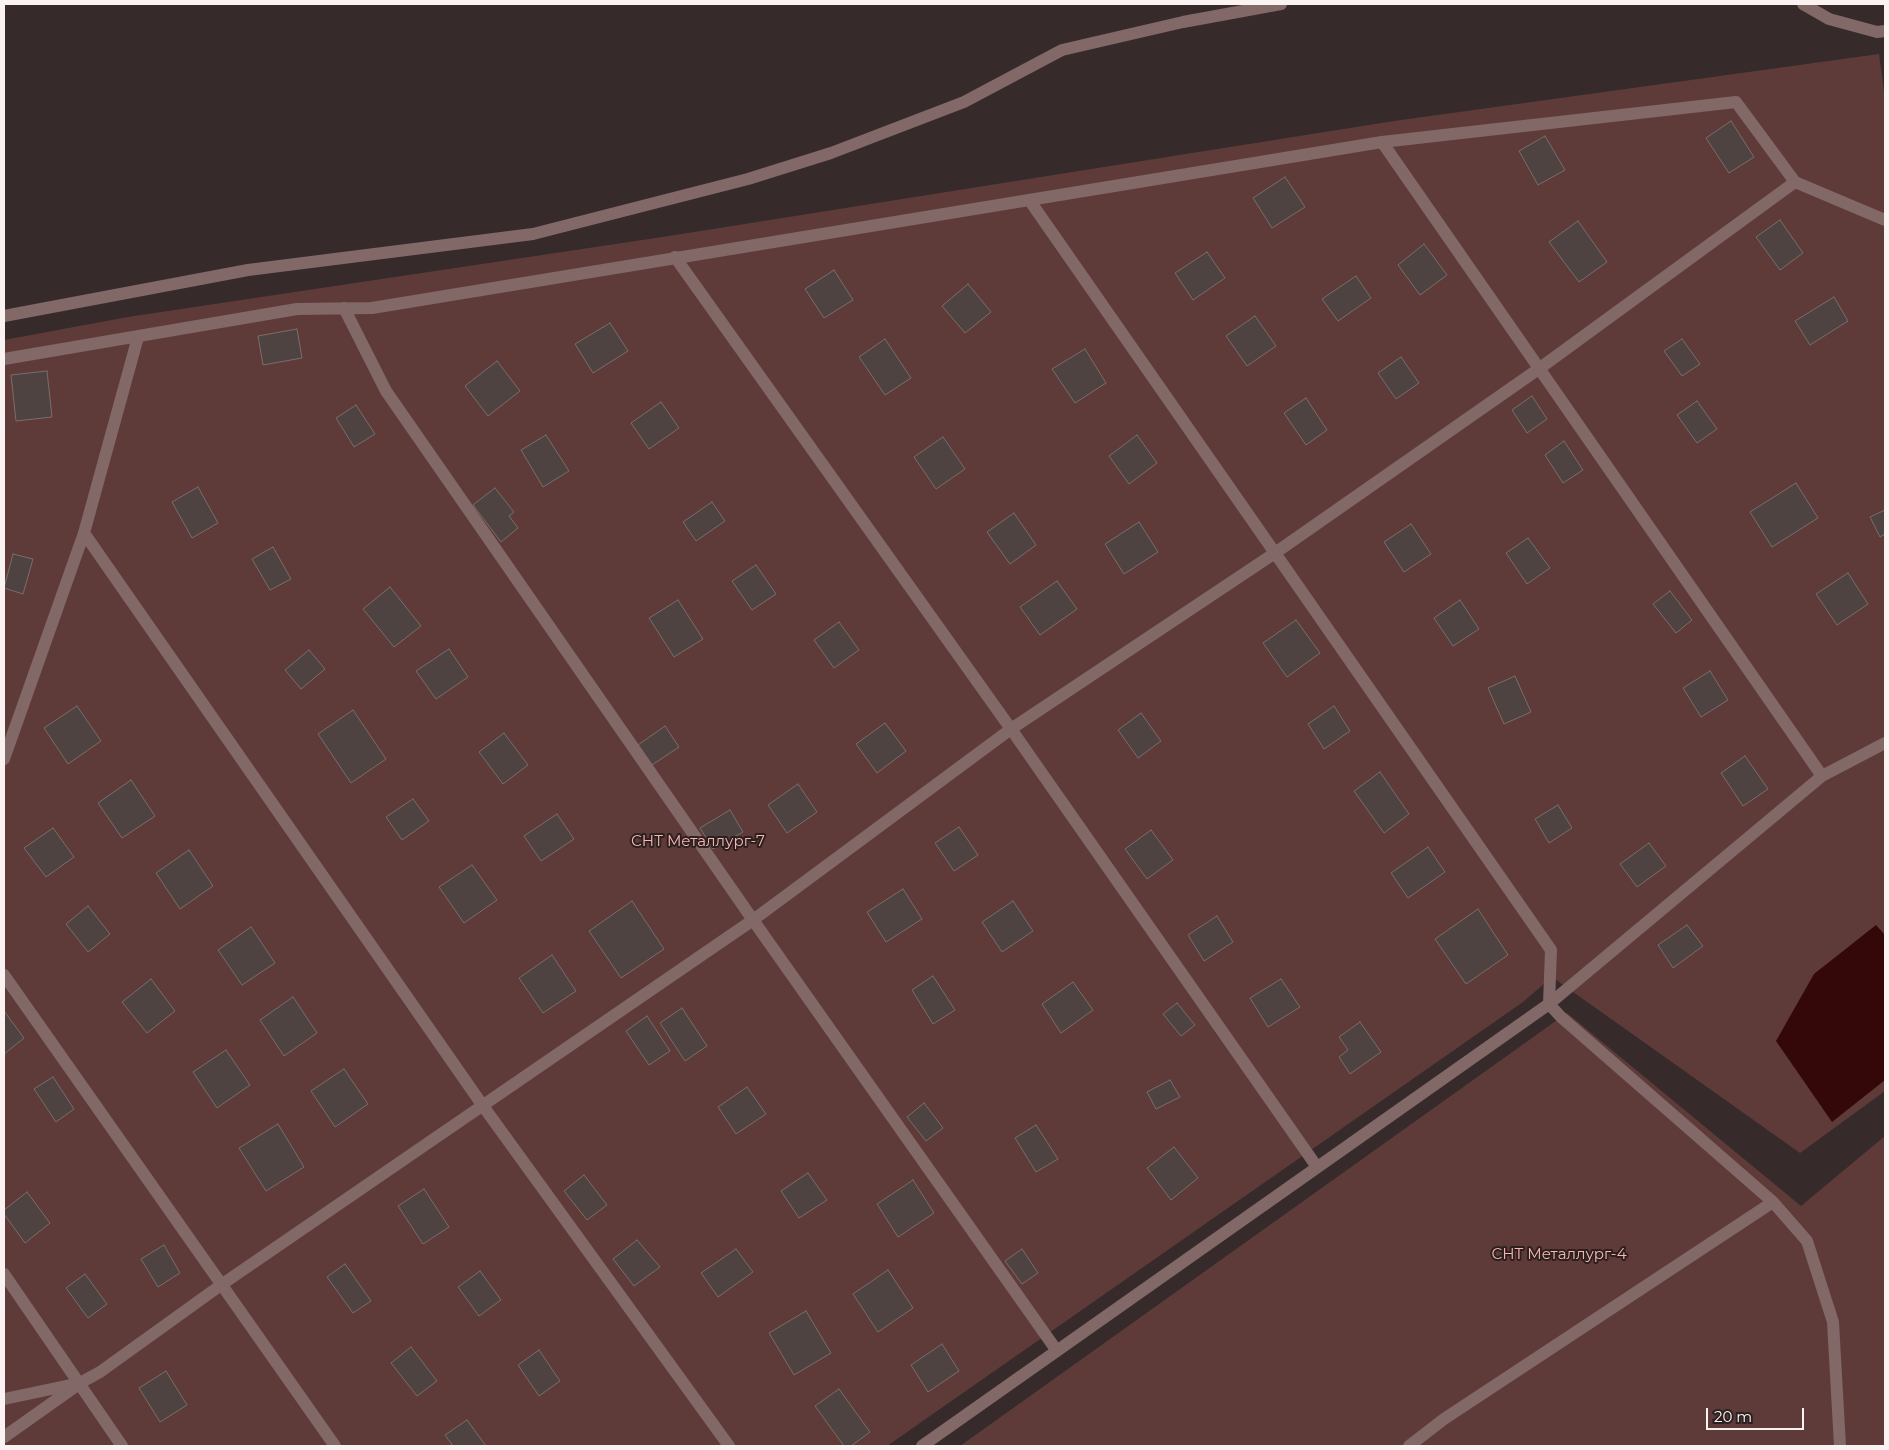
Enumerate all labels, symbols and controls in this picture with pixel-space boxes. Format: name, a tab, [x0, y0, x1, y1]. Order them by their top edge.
park label: СНТ Металлург-7	[631, 833, 765, 851]
park label: СНТ Металлург-4	[1491, 1246, 1627, 1264]
scale bar	[1709, 1398, 1806, 1430]
text: 20 m	[1714, 1407, 1752, 1426]

